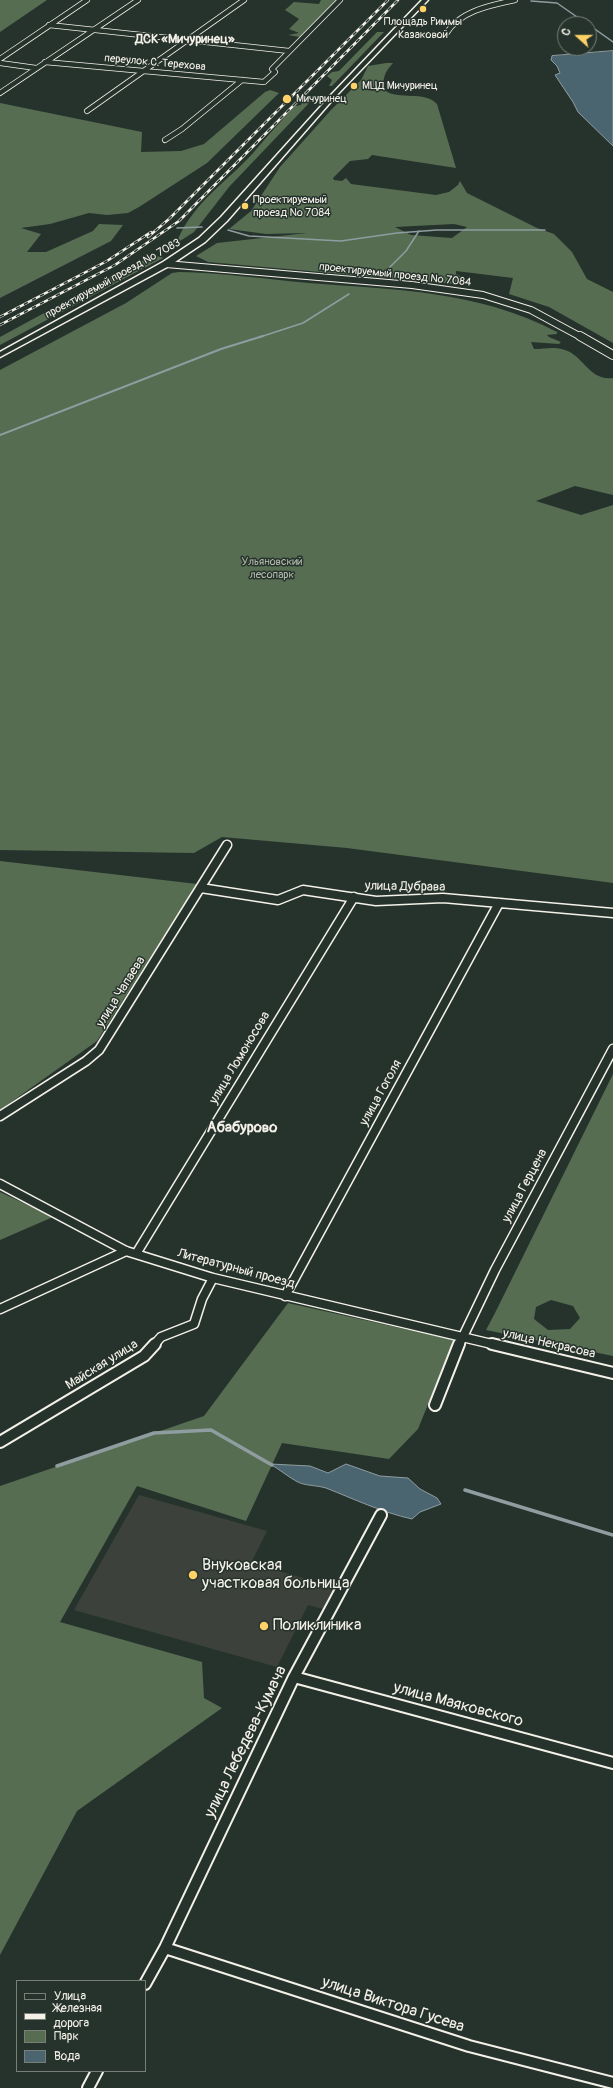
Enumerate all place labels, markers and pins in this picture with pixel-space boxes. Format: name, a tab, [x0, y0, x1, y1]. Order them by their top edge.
marker: Площадь Риммы Казаковой	[418, 4, 428, 14]
place label: Площадь Риммы Казаковой	[384, 15, 462, 41]
place label: МЦД Мичуринец	[362, 79, 438, 93]
marker: МЦД Мичуринец	[349, 81, 359, 91]
place label: Мичуринец	[296, 92, 347, 106]
marker: Мичуринец	[281, 93, 293, 105]
place label: Проектируемый проезд № 7084	[253, 193, 330, 219]
marker: Проектируемый проезд № 7084	[240, 201, 250, 211]
place label: Внуковская участковая больница	[202, 1556, 349, 1594]
marker: Внуковская участковая больница	[187, 1569, 199, 1581]
place label: Поликлиника	[273, 1616, 361, 1636]
marker: Поликлиника	[258, 1620, 270, 1632]

